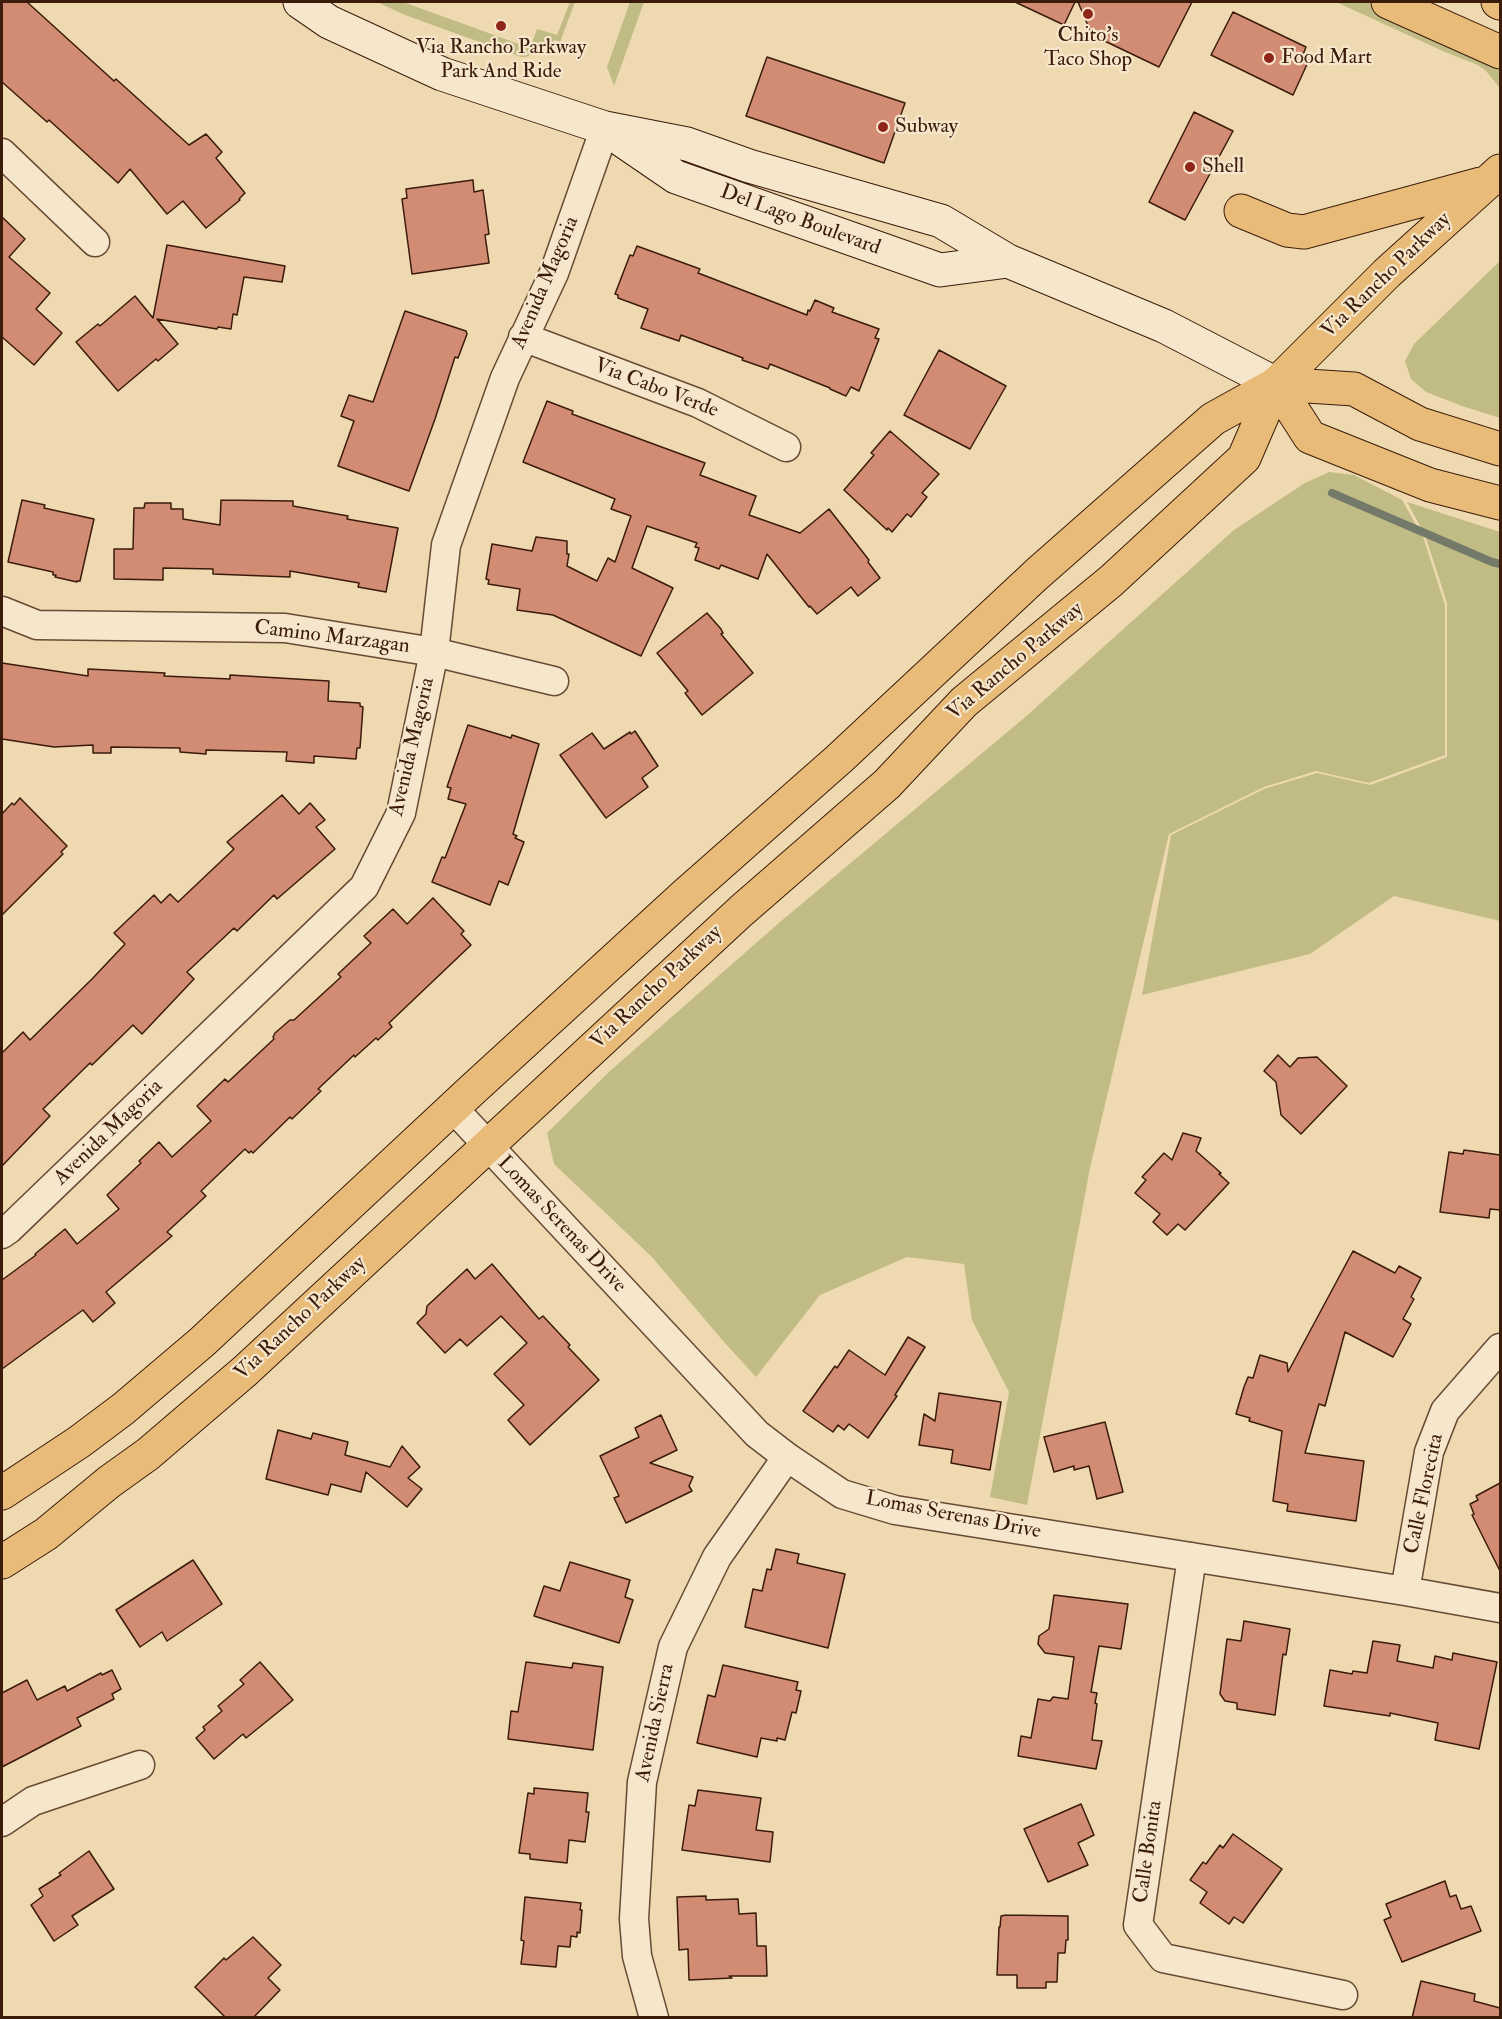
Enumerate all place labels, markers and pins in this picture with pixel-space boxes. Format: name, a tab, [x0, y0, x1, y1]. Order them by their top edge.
marker: Chito's Taco Shop	[1081, 7, 1095, 21]
marker: Via Rancho Parkway Park And Ride	[494, 19, 508, 33]
place label: Chito's Taco Shop	[1044, 23, 1132, 73]
place label: Via Rancho Parkway Park And Ride	[416, 35, 586, 85]
place label: Food Mart	[1281, 45, 1372, 71]
marker: Food Mart	[1262, 51, 1276, 65]
place label: Subway	[895, 114, 958, 140]
marker: Subway	[876, 120, 890, 134]
place label: Shell	[1202, 154, 1244, 180]
marker: Shell	[1183, 160, 1197, 174]

